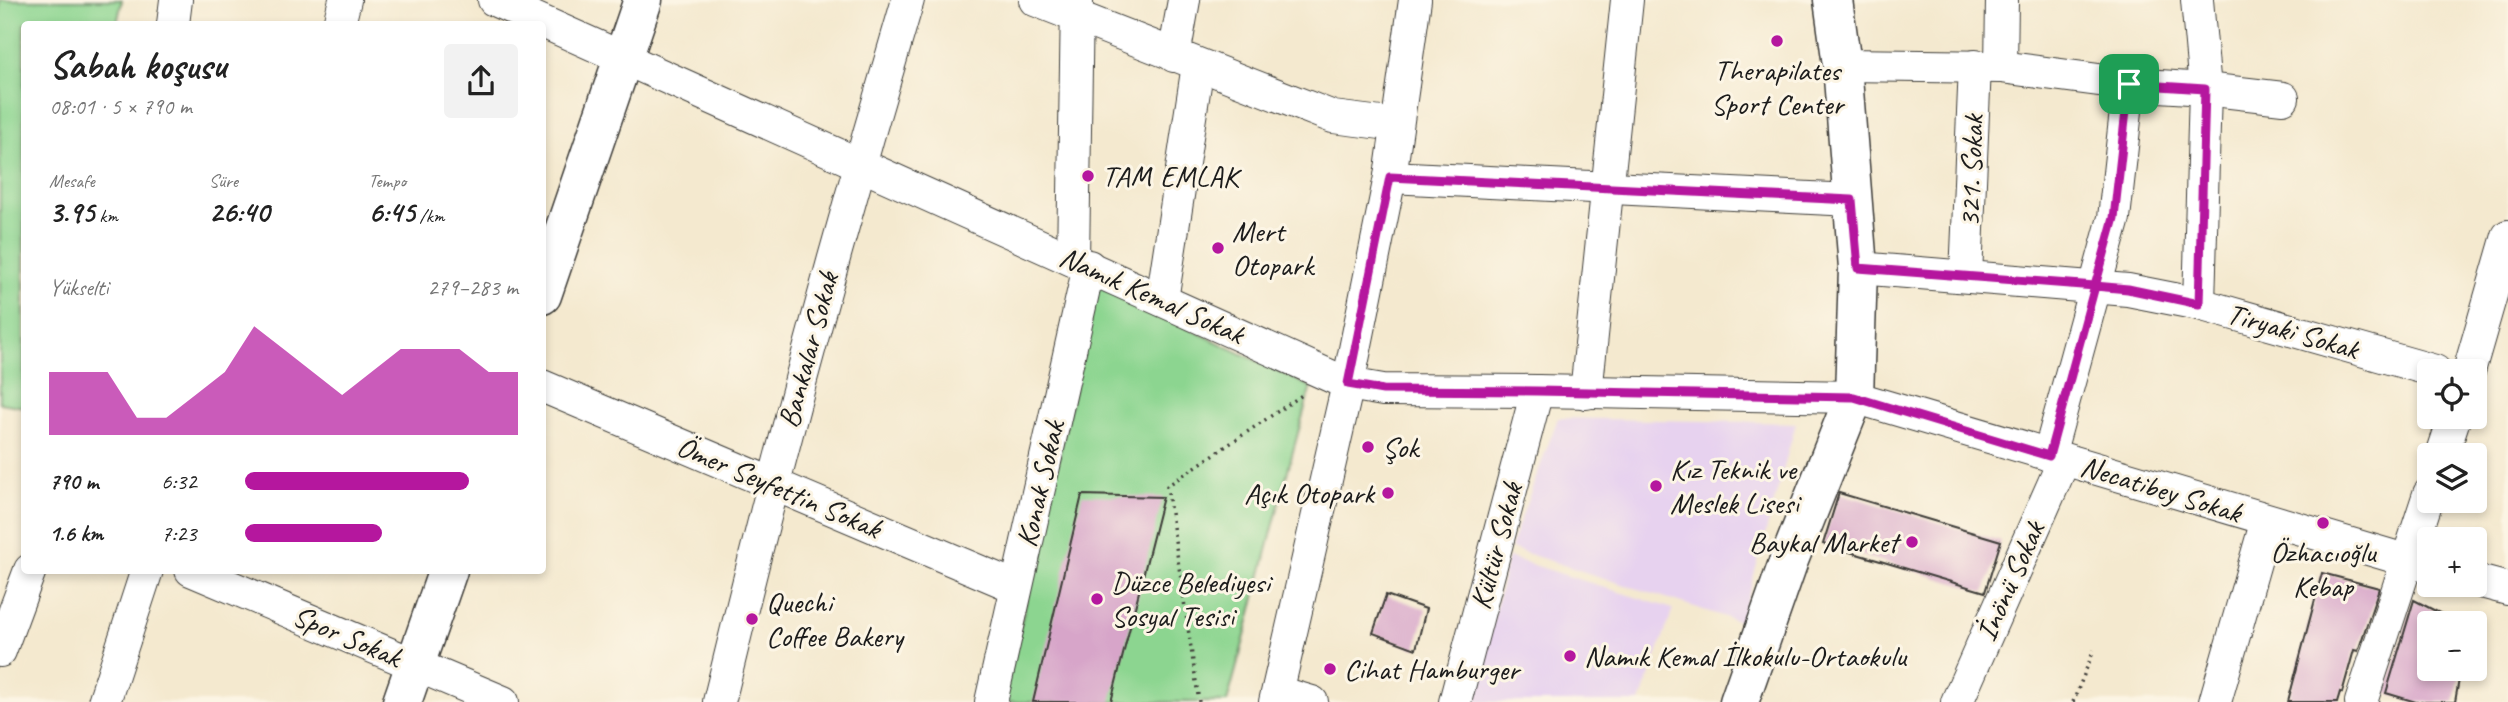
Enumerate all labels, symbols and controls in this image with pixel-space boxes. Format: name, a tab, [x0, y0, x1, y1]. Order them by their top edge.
marker: Therapilates Sport Center	[1769, 33, 1785, 49]
text: Sabah koşusu	[49, 42, 226, 89]
button: share	[444, 44, 518, 118]
place label: Therapilates Sport Center	[1711, 51, 1846, 123]
pin	[2099, 54, 2159, 114]
icon: arrive	[2110, 65, 2148, 103]
text: 08:01 · 5 × 790 m	[49, 92, 192, 121]
street label: 321. Sokak	[1950, 112, 1992, 228]
place label: TAM EMLAK	[1102, 157, 1243, 195]
marker: TAM EMLAK	[1080, 168, 1096, 184]
text: Mesafe	[49, 169, 95, 193]
text: Süre	[209, 169, 238, 193]
text: Tempo	[368, 169, 406, 193]
text: 3.95	[49, 193, 95, 231]
text: 26:40	[209, 193, 269, 231]
text: 6:45	[368, 193, 415, 231]
text: km	[95, 204, 118, 228]
text: /km	[415, 204, 444, 228]
place label: Mert Otopark	[1232, 212, 1315, 284]
street label: Namık Kemal Sokak	[1054, 237, 1252, 353]
marker: Mert Otopark	[1210, 240, 1226, 256]
street label: Bankalar Sokak	[769, 266, 848, 432]
text: Yükselti	[49, 273, 109, 302]
text: 279–283 m	[427, 273, 518, 302]
street label: Tiryaki Sokak	[2223, 294, 2365, 368]
map controls	[2417, 359, 2487, 681]
button: locate	[2417, 359, 2487, 429]
street label: Konak Sokak	[1007, 415, 1073, 551]
street label: Ömer Seyfettin Sokak	[671, 427, 889, 548]
place label: Şok	[1382, 428, 1420, 466]
marker: Şok	[1360, 439, 1376, 455]
button: layers	[2417, 443, 2487, 513]
street label: Necatibey Sokak	[2076, 447, 2248, 532]
place label: Kız Teknik ve Meslek Lisesi	[1670, 450, 1802, 522]
text: 790 m	[49, 467, 98, 496]
text: 6:32	[161, 467, 197, 496]
place label: Açık Otopark	[1244, 474, 1376, 512]
street label: Kültür Sokak	[1461, 477, 1532, 613]
marker: Kız Teknik ve Meslek Lisesi	[1648, 478, 1664, 494]
marker: Açık Otopark	[1380, 485, 1396, 501]
street label: İnönü Sokak	[1967, 514, 2054, 647]
marker: Özhacıoğlu Kebap	[2315, 515, 2331, 531]
text: 1.6 km	[49, 519, 103, 548]
text: 7:23	[161, 519, 197, 548]
place label: Baykal Market	[1749, 523, 1902, 561]
button: +	[2417, 527, 2487, 597]
place label: Özhacıoğlu Kebap	[2270, 533, 2378, 605]
marker: Baykal Market	[1904, 534, 1920, 550]
place label: Düzce Belediyesi Sosyal Tesisi	[1111, 563, 1273, 635]
place label: Quechi Coffee Bakery	[766, 583, 905, 655]
marker: Düzce Belediyesi Sosyal Tesisi	[1089, 591, 1105, 607]
street label: Spor Sokak	[287, 596, 409, 677]
marker: Quechi Coffee Bakery	[744, 611, 760, 627]
button: −	[2417, 611, 2487, 681]
place label: Namık Kemal İlkokulu-Ortaokulu	[1584, 637, 1908, 675]
marker: Namık Kemal İlkokulu-Ortaokulu	[1562, 648, 1578, 664]
place label: Cihat Hamburger	[1344, 650, 1522, 688]
marker: Cihat Hamburger	[1322, 661, 1338, 677]

